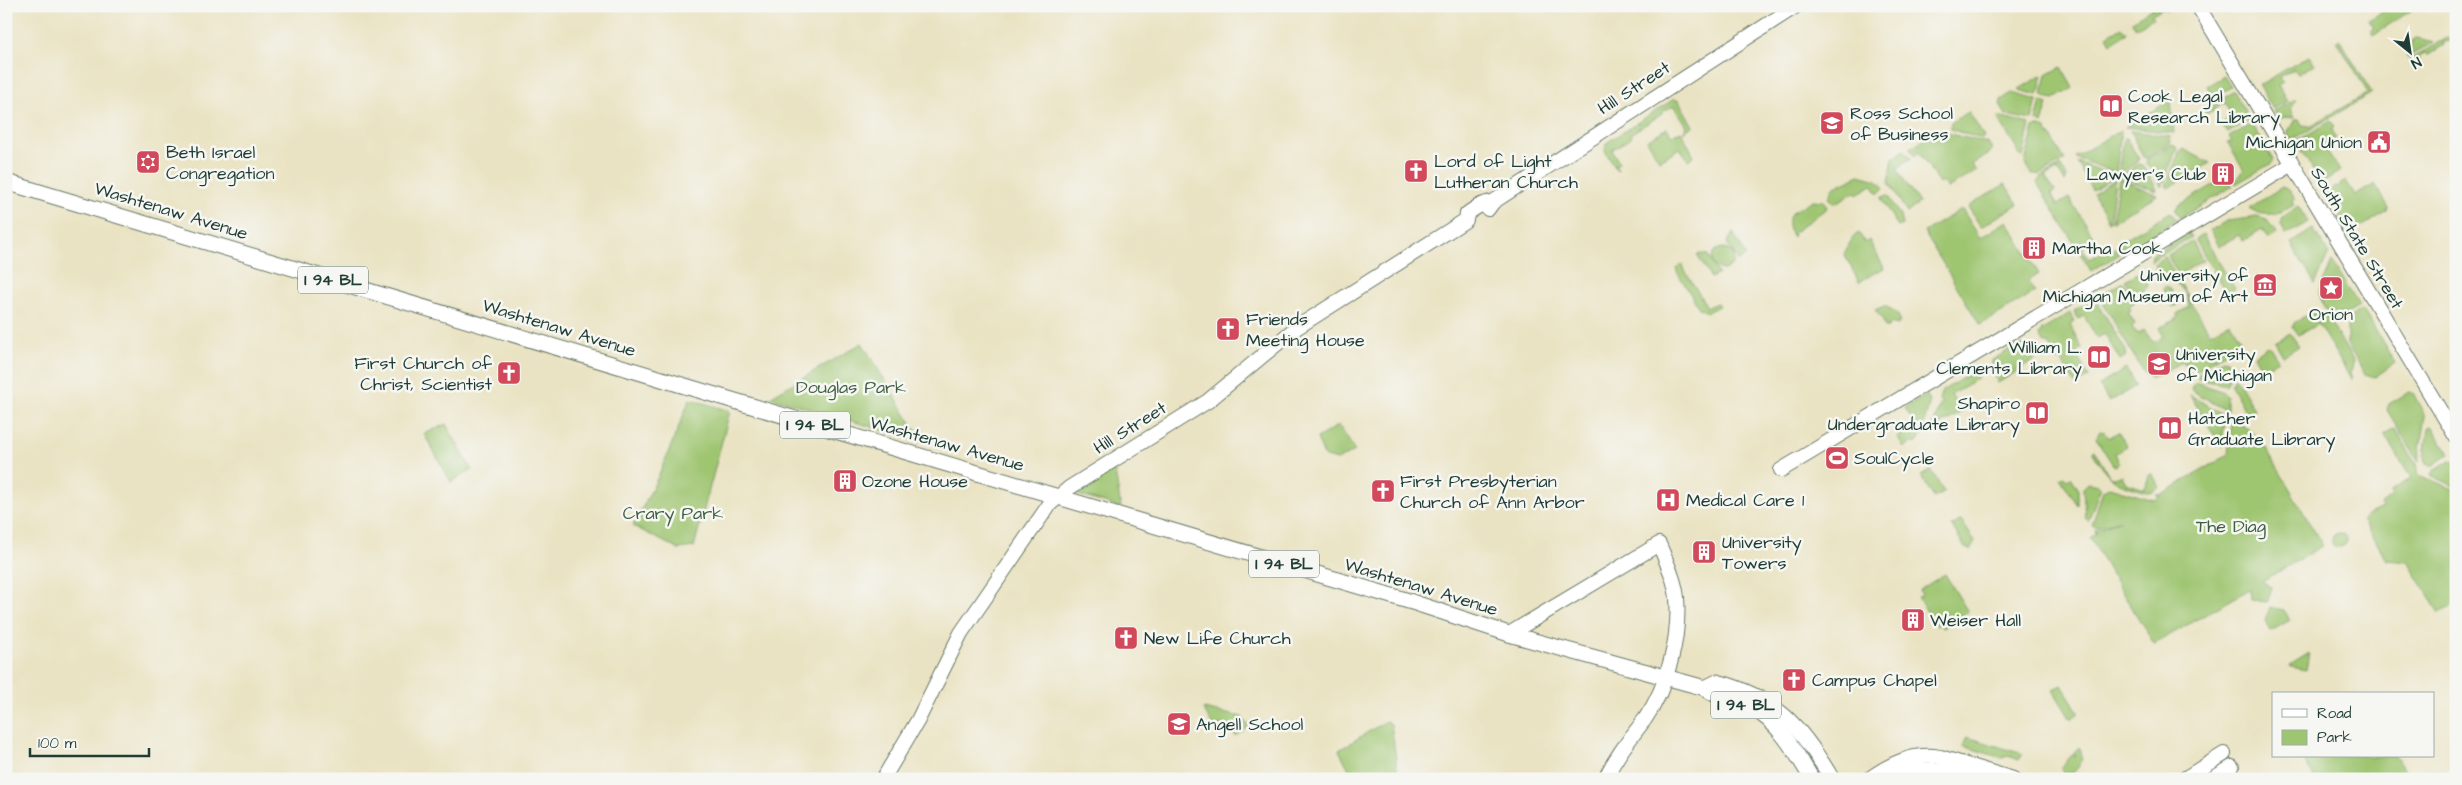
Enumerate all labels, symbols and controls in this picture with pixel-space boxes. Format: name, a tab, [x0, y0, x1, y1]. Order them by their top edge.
north arrow	[2384, 28, 2434, 78]
text: N	[2407, 52, 2425, 73]
street label: Hill Street	[1593, 55, 1676, 121]
place label: Cook Legal Research Library	[2128, 84, 2280, 131]
library icon: Cook Legal Research Library	[2098, 93, 2124, 119]
place label: Ross School of Business	[1850, 101, 1953, 147]
school or university icon: Ross School of Business	[1819, 110, 1845, 136]
public building icon: Michigan Union	[2366, 129, 2392, 155]
place label: Michigan Union	[2246, 130, 2362, 156]
place label: Beth Israel Congregation	[166, 140, 274, 187]
synagogue icon: Beth Israel Congregation	[135, 149, 161, 175]
place label: Lord of Light Lutheran Church	[1434, 149, 1578, 195]
church icon: Lord of Light Lutheran Church	[1403, 158, 1429, 184]
building icon: Lawyer's Club	[2210, 161, 2236, 187]
place label: Lawyer's Club	[2086, 162, 2206, 188]
street label: South State Street	[2305, 162, 2410, 314]
street label: Washtenaw Avenue	[91, 176, 251, 246]
building icon: Martha Cook	[2021, 235, 2047, 261]
place label: Martha Cook	[2052, 236, 2163, 261]
place label: University of Michigan Museum of Art	[2043, 263, 2249, 310]
road number: I 94 BL	[298, 266, 368, 294]
museum icon: University of Michigan Museum of Art	[2252, 272, 2278, 298]
place icon: Orion	[2318, 275, 2344, 301]
street label: Washtenaw Avenue	[479, 293, 639, 363]
place label: Orion	[2309, 302, 2353, 327]
place label: Friends Meeting House	[1246, 307, 1365, 354]
church icon: Friends Meeting House	[1215, 316, 1241, 342]
place label: William L. Clements Library	[1936, 335, 2082, 382]
place label: University of Michigan	[2176, 342, 2272, 389]
library icon: William L. Clements Library	[2086, 344, 2112, 370]
place label: First Church of Christ, Scientist	[354, 351, 493, 397]
school or university icon: University of Michigan	[2146, 351, 2172, 377]
church icon: First Church of Christ, Scientist	[496, 360, 522, 386]
park label: Douglas Park	[796, 375, 906, 401]
place label: Shapiro Undergraduate Library	[1828, 391, 2020, 438]
street label: Hill Street	[1089, 395, 1172, 460]
library icon: Shapiro Undergraduate Library	[2024, 400, 2050, 426]
place label: Hatcher Graduate Library	[2188, 406, 2336, 453]
street label: Washtenaw Avenue	[867, 410, 1027, 478]
road number: I 94 BL	[780, 412, 850, 438]
library icon: Hatcher Graduate Library	[2157, 415, 2183, 441]
sports icon: SoulCycle	[1824, 445, 1850, 471]
place label: SoulCycle	[1854, 446, 1935, 472]
building icon: Ozone House	[832, 468, 858, 494]
place label: Ozone House	[862, 469, 968, 494]
place label: First Presbyterian Church of Ann Arbor	[1400, 469, 1585, 515]
church icon: First Presbyterian Church of Ann Arbor	[1370, 478, 1396, 504]
hospital icon: Medical Care 1	[1655, 487, 1681, 513]
place label: Medical Care 1	[1686, 488, 1804, 513]
park label: Crary Park	[623, 501, 723, 527]
park label: The Diag	[2196, 514, 2266, 540]
place label: University Towers	[1722, 530, 1802, 576]
building icon: University Towers	[1691, 539, 1717, 565]
road number: I 94 BL	[1249, 550, 1319, 578]
street label: Washtenaw Avenue	[1341, 552, 1501, 622]
building icon: Weiser Hall	[1900, 607, 1926, 633]
place label: Weiser Hall	[1930, 608, 2021, 633]
church icon: New Life Church	[1113, 625, 1139, 651]
place label: New Life Church	[1144, 626, 1291, 651]
church icon: Campus Chapel	[1781, 667, 1807, 693]
place label: Campus Chapel	[1812, 668, 1937, 693]
road number: I 94 BL	[1711, 692, 1781, 718]
legend	[2272, 692, 2434, 758]
text: Road	[2317, 703, 2352, 724]
school or university icon: Angell School	[1166, 711, 1192, 737]
place label: Angell School	[1196, 712, 1304, 738]
scale bar	[30, 725, 149, 757]
text: Park	[2317, 727, 2352, 748]
text: 100 m	[38, 733, 77, 754]

